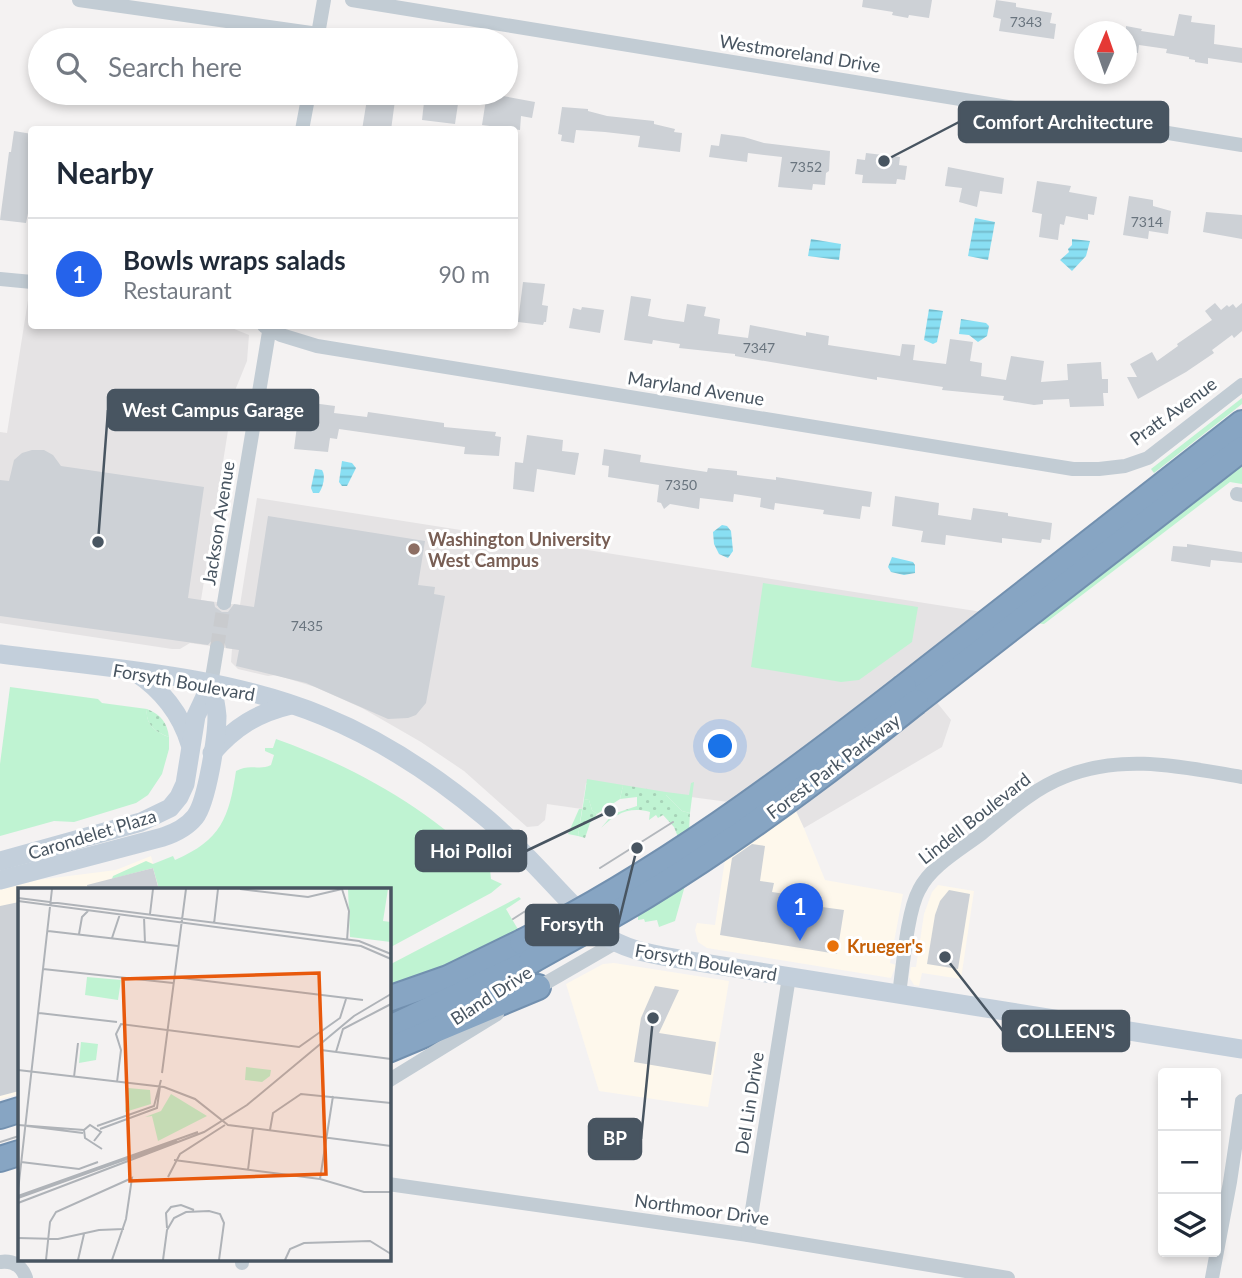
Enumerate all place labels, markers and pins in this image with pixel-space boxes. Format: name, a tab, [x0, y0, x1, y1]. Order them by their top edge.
callout: Comfort Architecture	[959, 102, 1168, 142]
callout: West Campus Garage	[108, 390, 318, 430]
place label: Washington University West Campus	[428, 528, 611, 571]
marker: Washington University West Campus	[406, 541, 422, 557]
callout: Hoi Polloi	[416, 831, 526, 871]
pin: 1	[777, 883, 823, 941]
callout: Forsyth	[526, 905, 618, 945]
place label: Krueger's	[847, 935, 923, 957]
marker: Krueger's	[825, 938, 841, 954]
callout: COLLEEN'S	[1003, 1011, 1129, 1051]
callout: BP	[589, 1119, 641, 1159]

